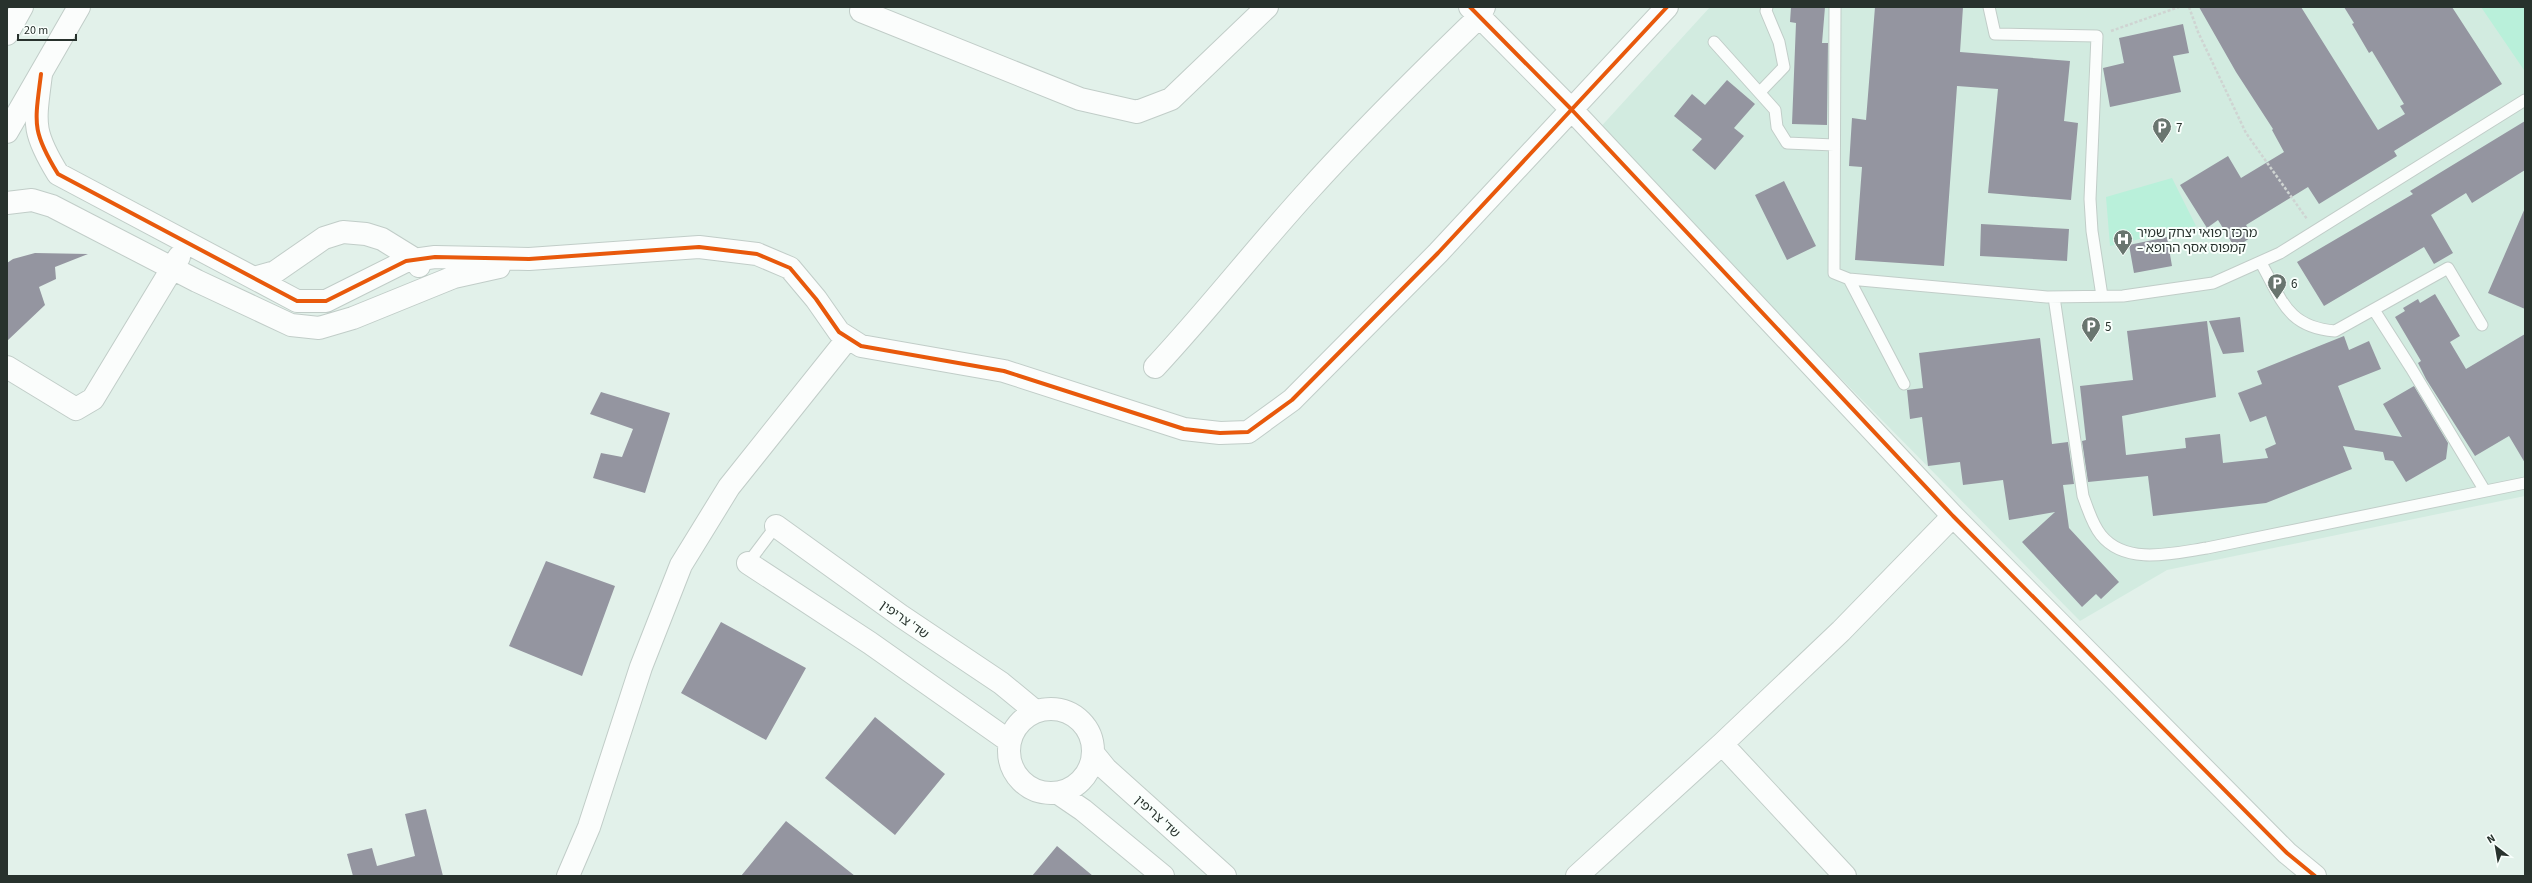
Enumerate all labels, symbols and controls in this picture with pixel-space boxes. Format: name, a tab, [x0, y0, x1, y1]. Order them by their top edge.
scale bar	[18, 16, 76, 42]
text: 20 m	[24, 22, 48, 39]
parking icon: 7	[2151, 116, 2173, 144]
place label: 7	[2176, 119, 2182, 137]
place label: מרכז רפואי יצחק שמיר – קמפוס אסף הרופא	[2137, 224, 2258, 257]
hospital icon: מרכז רפואי יצחק שמיר – קמפוס אסף הרופא	[2112, 228, 2134, 256]
parking icon: 6	[2266, 272, 2288, 300]
place label: 6	[2291, 275, 2297, 293]
parking icon: 5	[2080, 315, 2102, 343]
place label: 5	[2105, 318, 2111, 336]
street label: שד' צריפין	[876, 596, 932, 643]
street label: שד' צריפין	[1131, 791, 1184, 842]
north arrow	[2476, 827, 2516, 867]
text: N	[2484, 831, 2498, 847]

